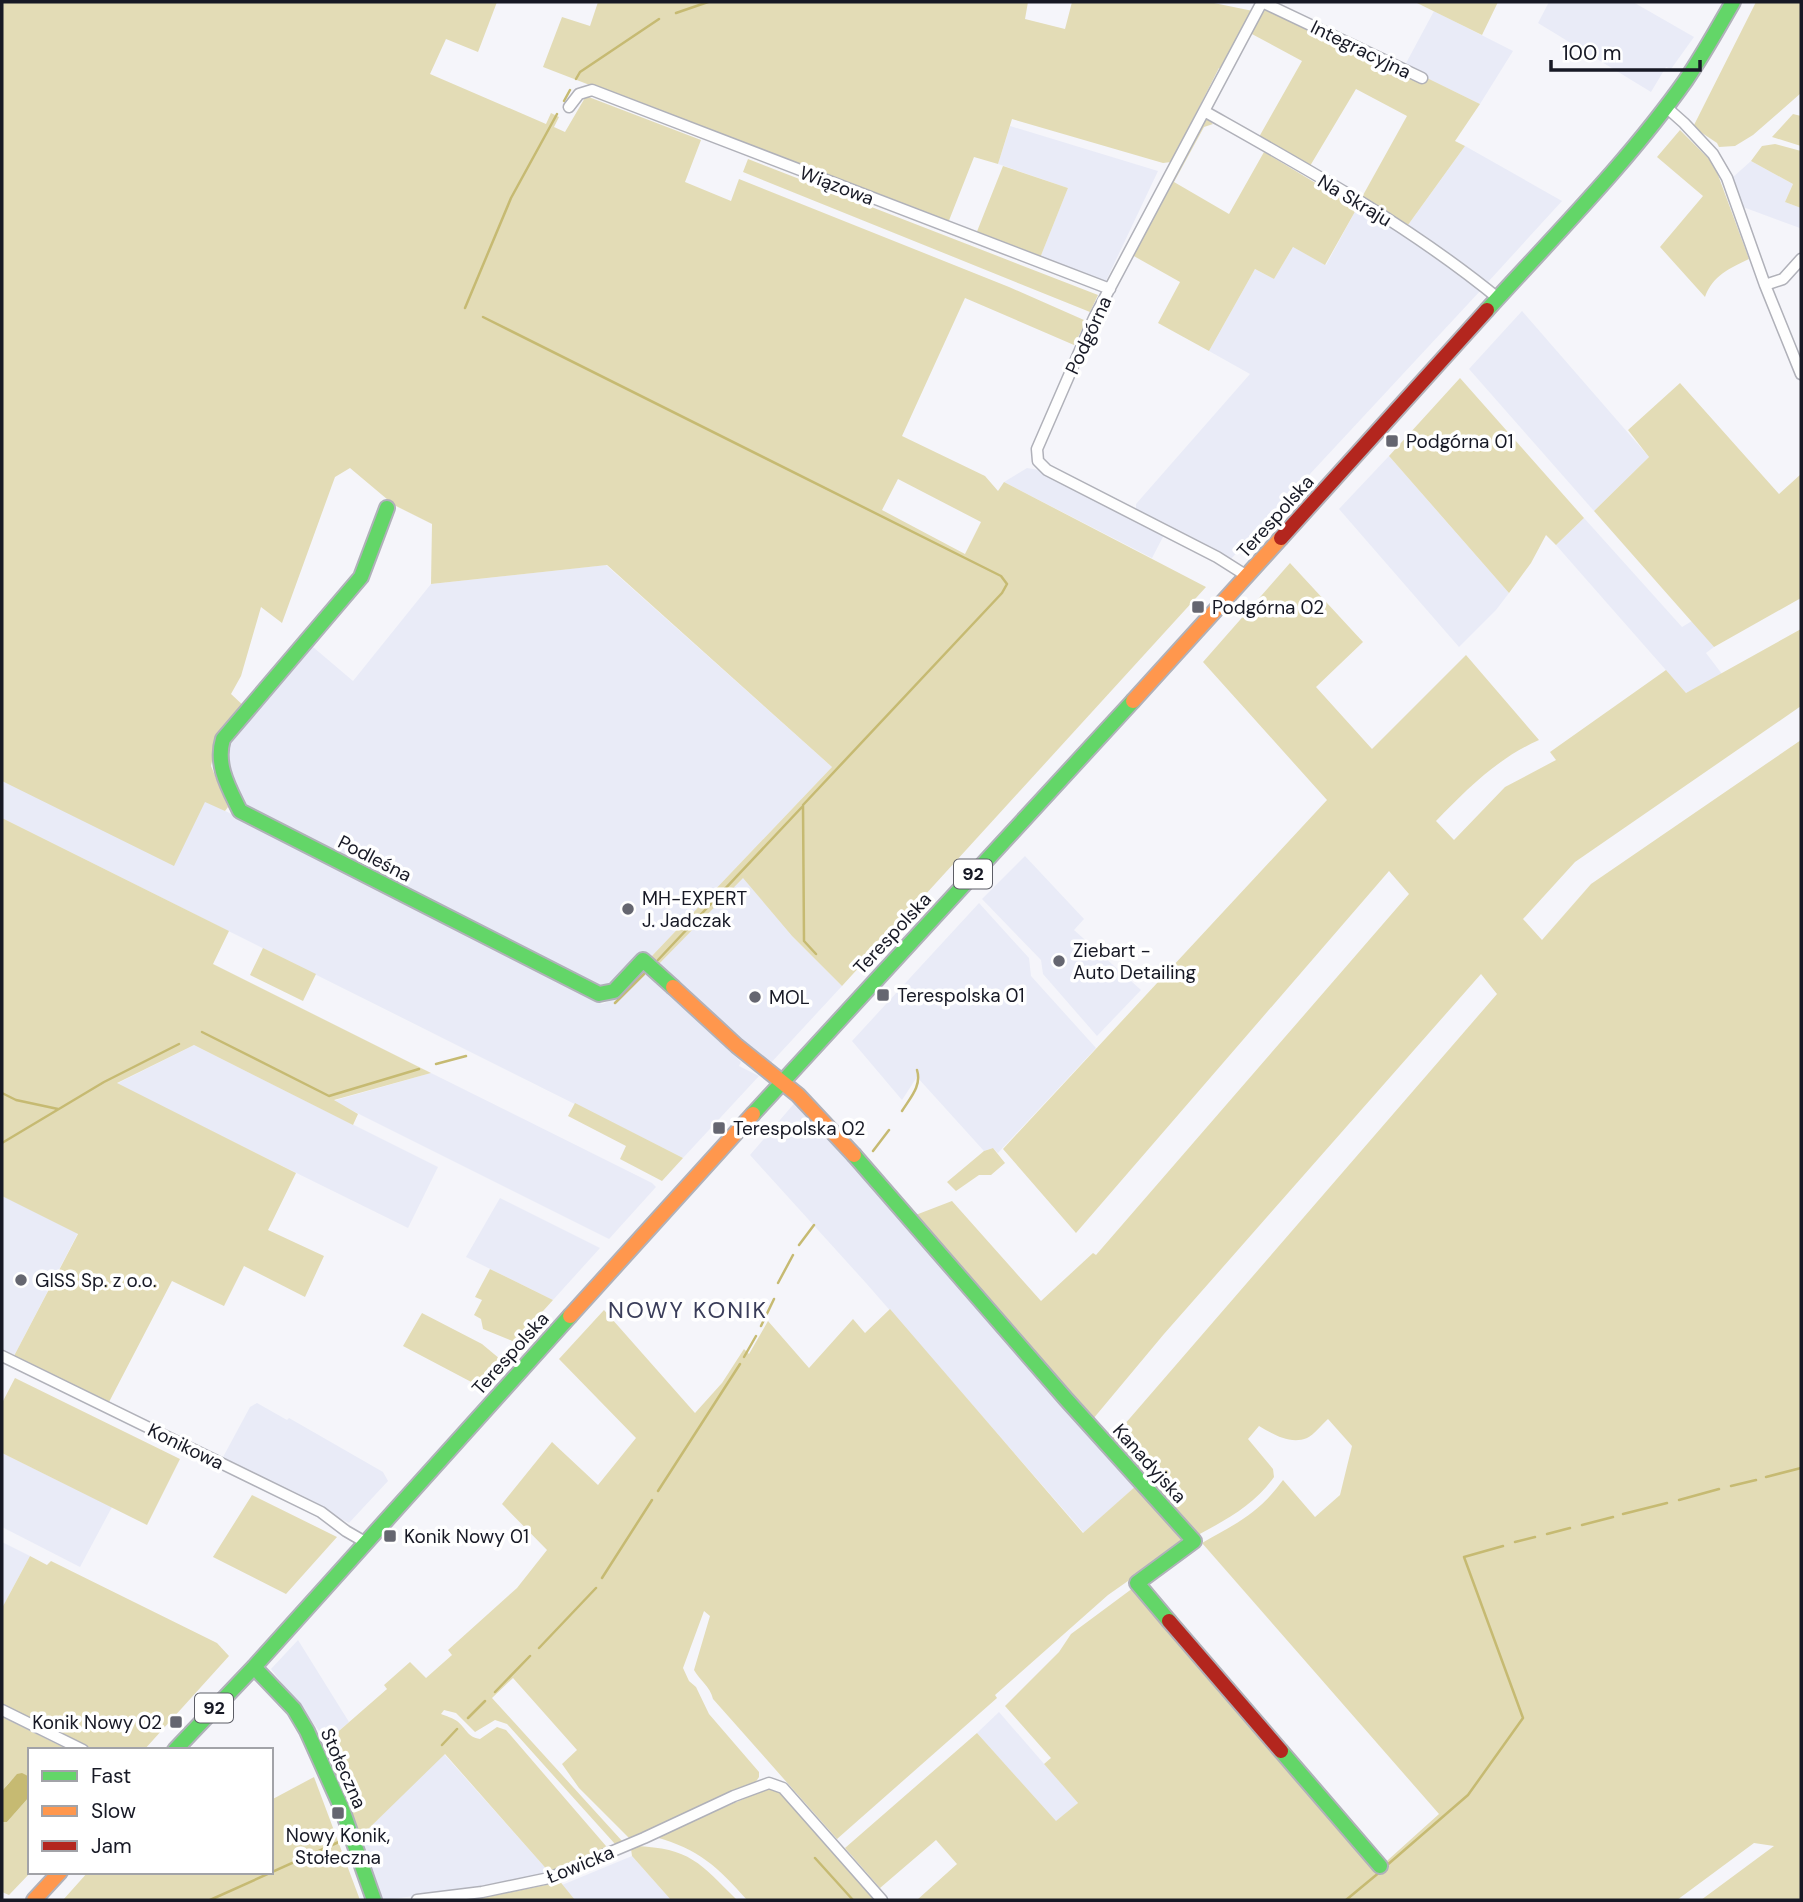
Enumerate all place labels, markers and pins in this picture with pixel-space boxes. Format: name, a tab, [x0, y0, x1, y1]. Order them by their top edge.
place label: Podgórna 01	[1406, 429, 1513, 454]
marker: Podgórna 01	[1384, 433, 1400, 449]
place label: Podgórna 02	[1212, 595, 1324, 620]
marker: Podgórna 02	[1190, 599, 1206, 615]
place label: MH-EXPERT J. Jadczak	[642, 886, 747, 933]
marker: MH-EXPERT J. Jadczak	[620, 901, 636, 917]
place label: Ziebart - Auto Detailing	[1073, 938, 1196, 985]
marker: Ziebart - Auto Detailing	[1051, 953, 1067, 969]
place label: Terespolska 01	[897, 983, 1025, 1008]
place label: MOL	[769, 985, 810, 1010]
marker: Terespolska 01	[875, 987, 891, 1003]
marker: MOL	[747, 989, 763, 1005]
place label: Terespolska 02	[733, 1116, 865, 1141]
marker: Terespolska 02	[711, 1120, 727, 1136]
place label: GISS Sp. z o.o.	[35, 1268, 157, 1293]
marker: GISS Sp. z o.o.	[13, 1272, 29, 1288]
place label: Konik Nowy 01	[404, 1524, 529, 1549]
marker: Konik Nowy 01	[382, 1528, 398, 1544]
place label: Konik Nowy 02	[32, 1710, 162, 1735]
marker: Konik Nowy 02	[168, 1714, 184, 1730]
marker: Nowy Konik, Stołeczna	[330, 1805, 346, 1821]
place label: Nowy Konik, Stołeczna	[286, 1823, 390, 1870]

